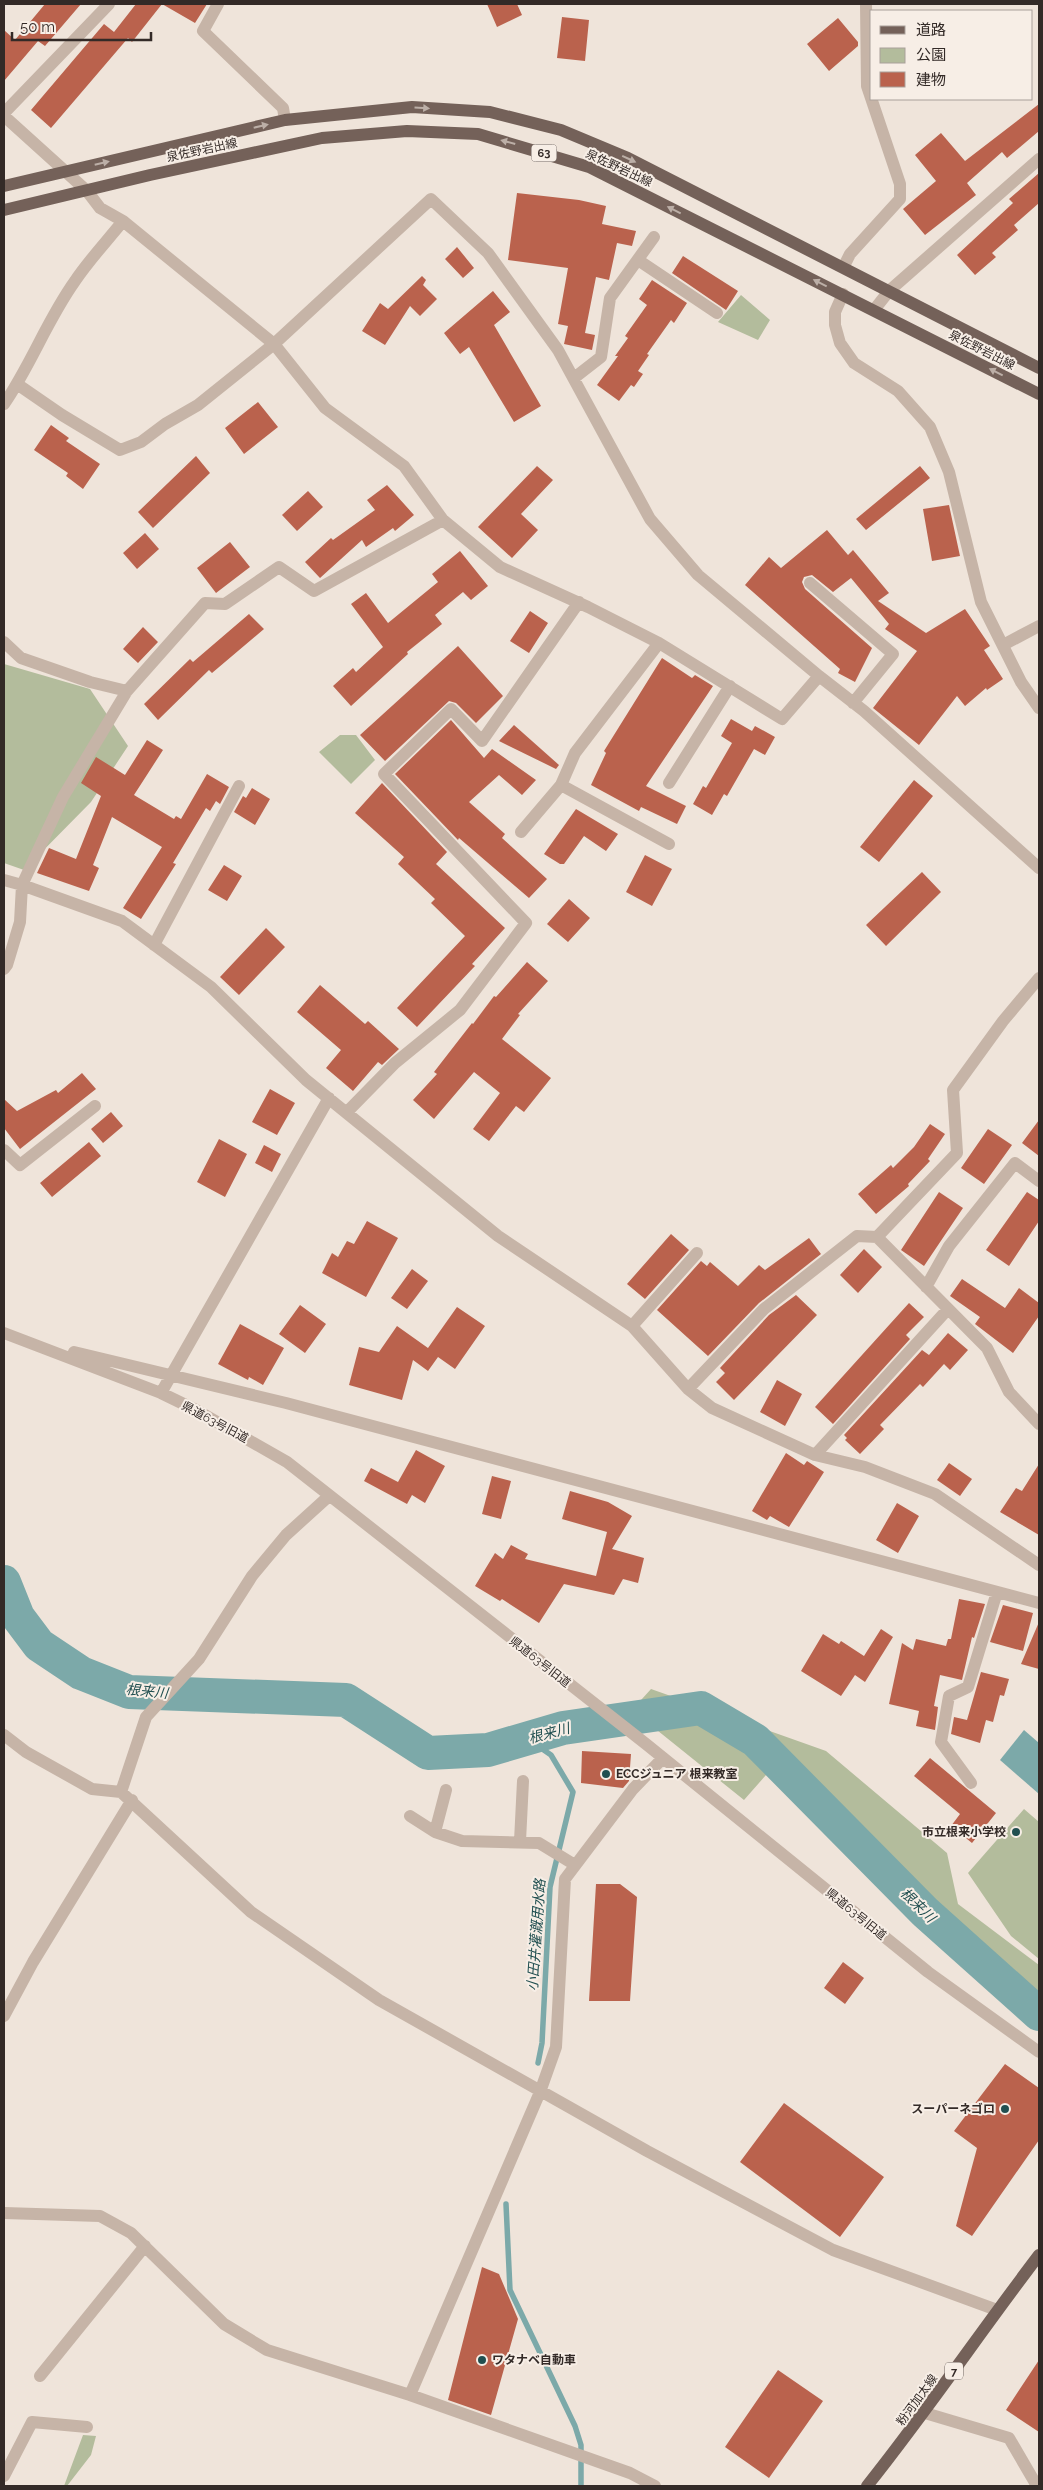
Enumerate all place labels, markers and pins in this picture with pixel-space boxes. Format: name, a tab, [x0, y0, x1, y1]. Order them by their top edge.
place label: ECCジュニア 根来教室	[616, 1767, 737, 1781]
marker: ECCジュニア 根来教室	[600, 1768, 612, 1780]
place label: 市立根来小学校	[922, 1825, 1006, 1839]
marker: 市立根来小学校	[1010, 1826, 1022, 1838]
place label: スーパーネゴロ	[911, 2102, 995, 2116]
marker: スーパーネゴロ	[999, 2103, 1011, 2115]
place label: ワタナベ自動車	[492, 2353, 576, 2367]
marker: ワタナベ自動車	[476, 2354, 488, 2366]

